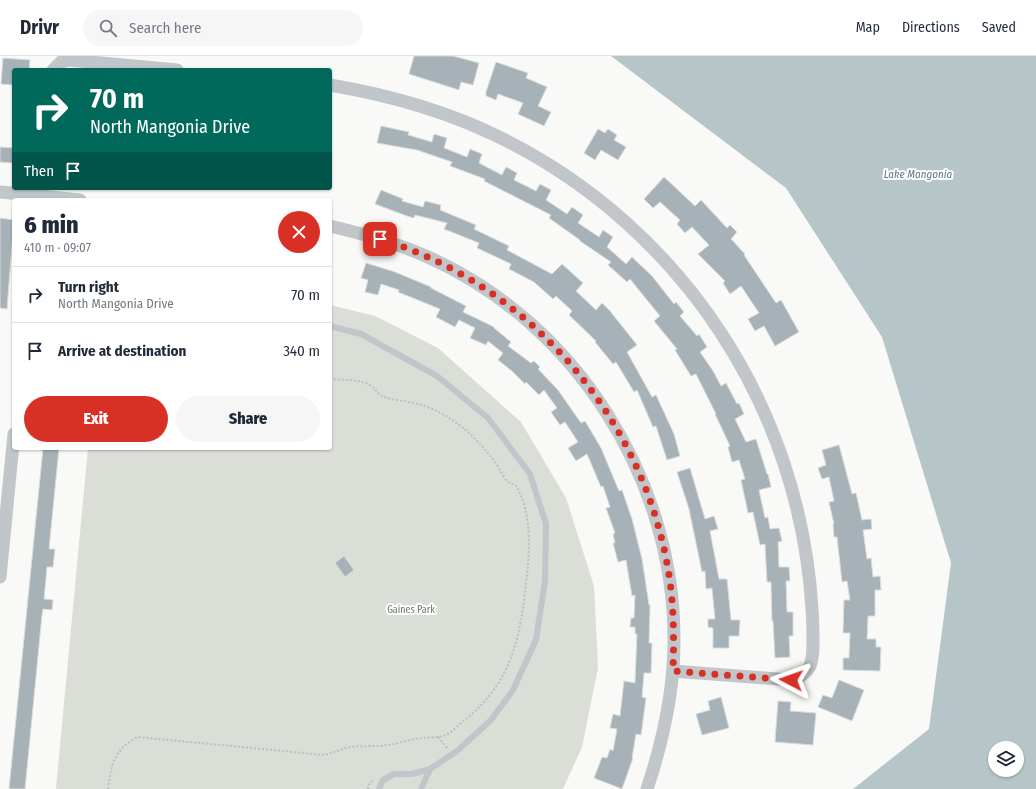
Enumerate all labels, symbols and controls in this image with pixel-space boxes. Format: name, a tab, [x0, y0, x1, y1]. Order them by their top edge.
search box	[83, 10, 363, 46]
text: Drivr	[20, 16, 59, 39]
icon: search	[97, 17, 119, 39]
text: Search here	[129, 19, 201, 37]
text: Map	[856, 19, 880, 36]
text: Directions	[902, 19, 960, 36]
text: Saved	[982, 19, 1016, 36]
text: 70 m	[90, 82, 144, 115]
icon: right	[24, 84, 76, 136]
text: North Mangonia Drive	[90, 116, 250, 138]
icon: arrive	[62, 160, 84, 182]
text: Then	[24, 162, 54, 180]
water label: Lake Mangonia	[884, 168, 953, 181]
text: 6 min	[24, 211, 79, 239]
button: close	[278, 211, 320, 253]
pin	[363, 222, 397, 256]
icon: arrive	[369, 228, 391, 250]
text: 410 m · 09:07	[24, 240, 91, 255]
text: Turn right	[58, 278, 119, 296]
icon: right	[24, 284, 46, 306]
text: 70 m	[291, 286, 320, 304]
text: North Mangonia Drive	[58, 296, 174, 311]
icon: arrive	[24, 340, 46, 362]
text: Arrive at destination	[58, 342, 186, 360]
text: 340 m	[283, 342, 320, 360]
button: Exit	[24, 396, 168, 442]
button: Share	[176, 396, 320, 442]
park label: Gaines Park	[387, 604, 435, 616]
position arrow	[770, 659, 812, 701]
map controls	[988, 741, 1024, 777]
button: layers	[988, 741, 1024, 777]

